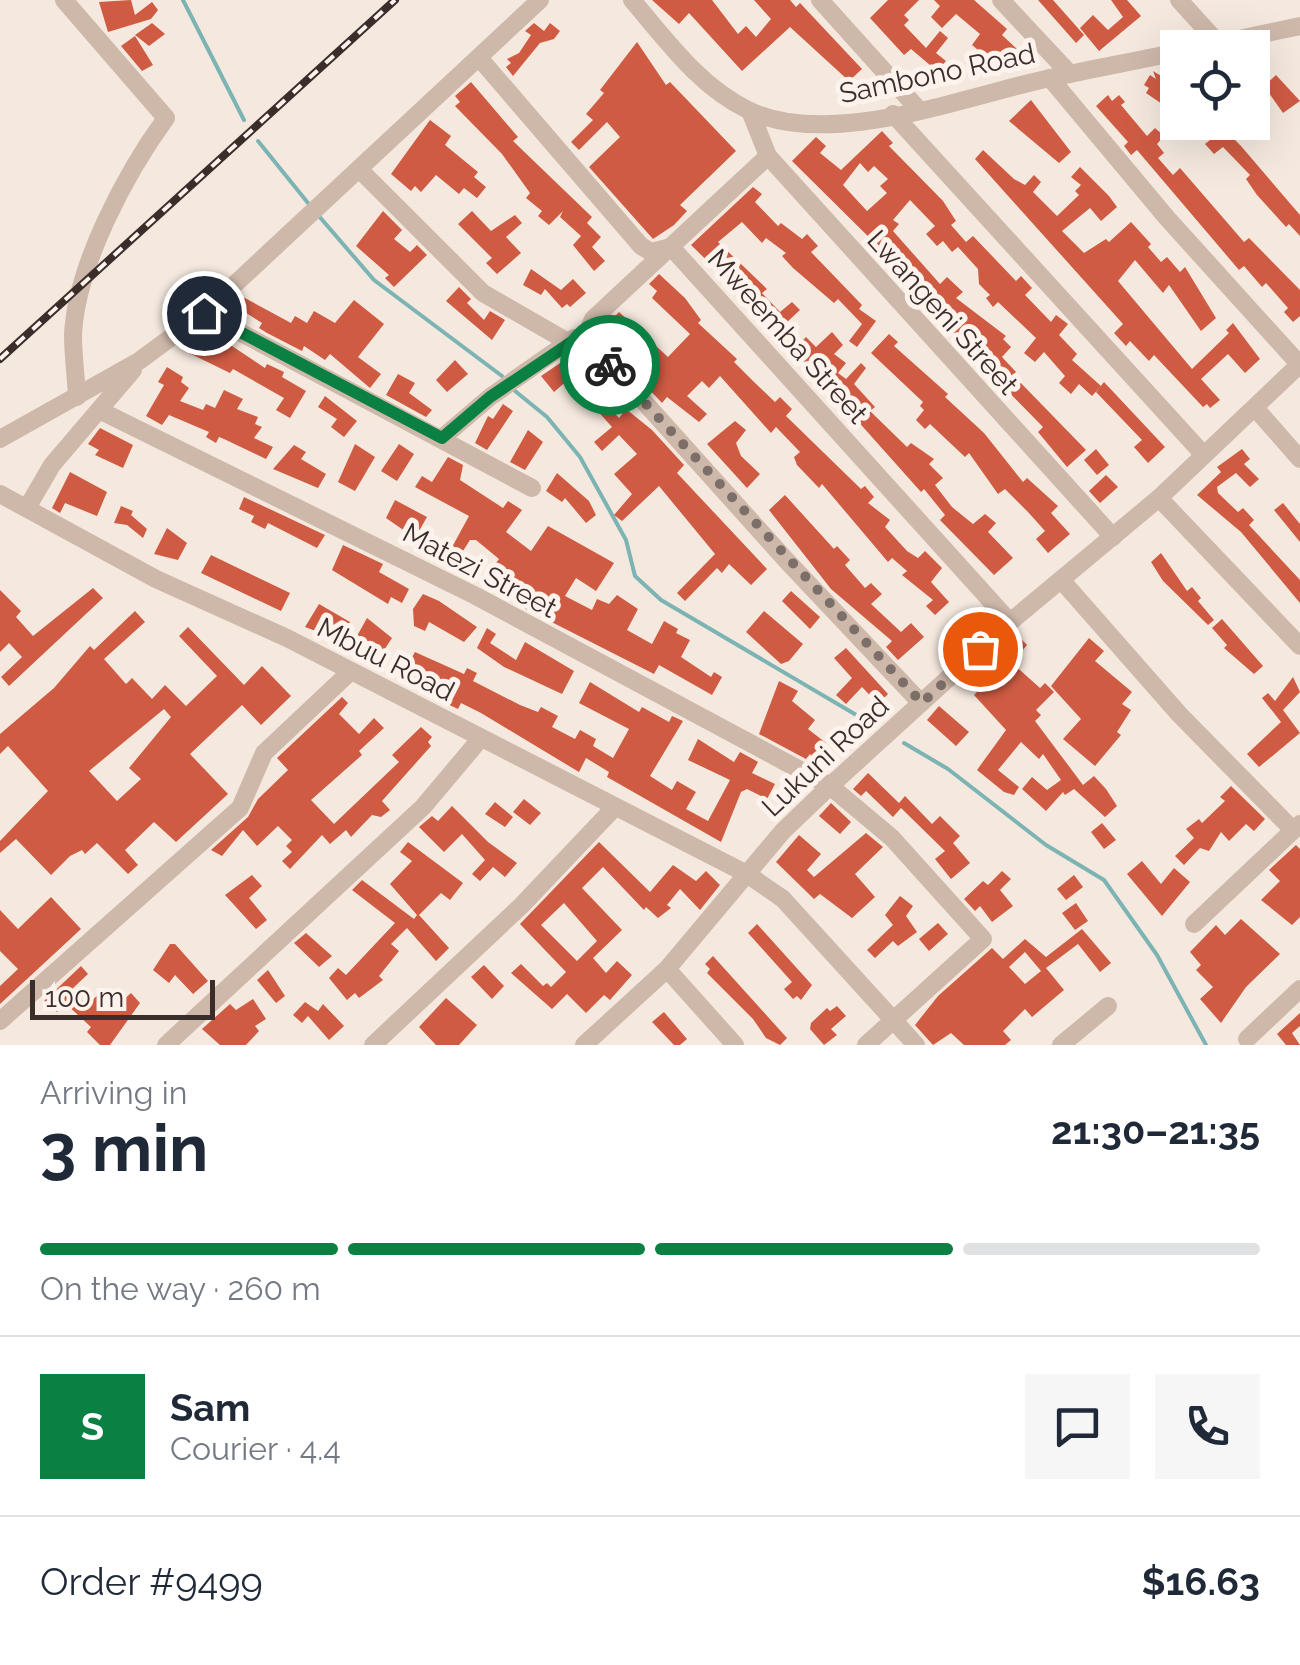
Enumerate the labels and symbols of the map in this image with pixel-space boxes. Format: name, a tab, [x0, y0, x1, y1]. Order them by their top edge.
street label: Sambono Road	[836, 37, 1038, 110]
street label: Lwangeni Street	[860, 224, 1025, 402]
street label: Mweemba Street	[701, 243, 875, 431]
pin	[162, 271, 247, 356]
courier	[560, 315, 660, 415]
street label: Matezi Street	[397, 516, 563, 625]
pin	[938, 607, 1023, 692]
street label: Mbuu Road	[312, 611, 460, 708]
street label: Lukuni Road	[755, 689, 896, 823]
scale bar	[30, 975, 215, 1020]

